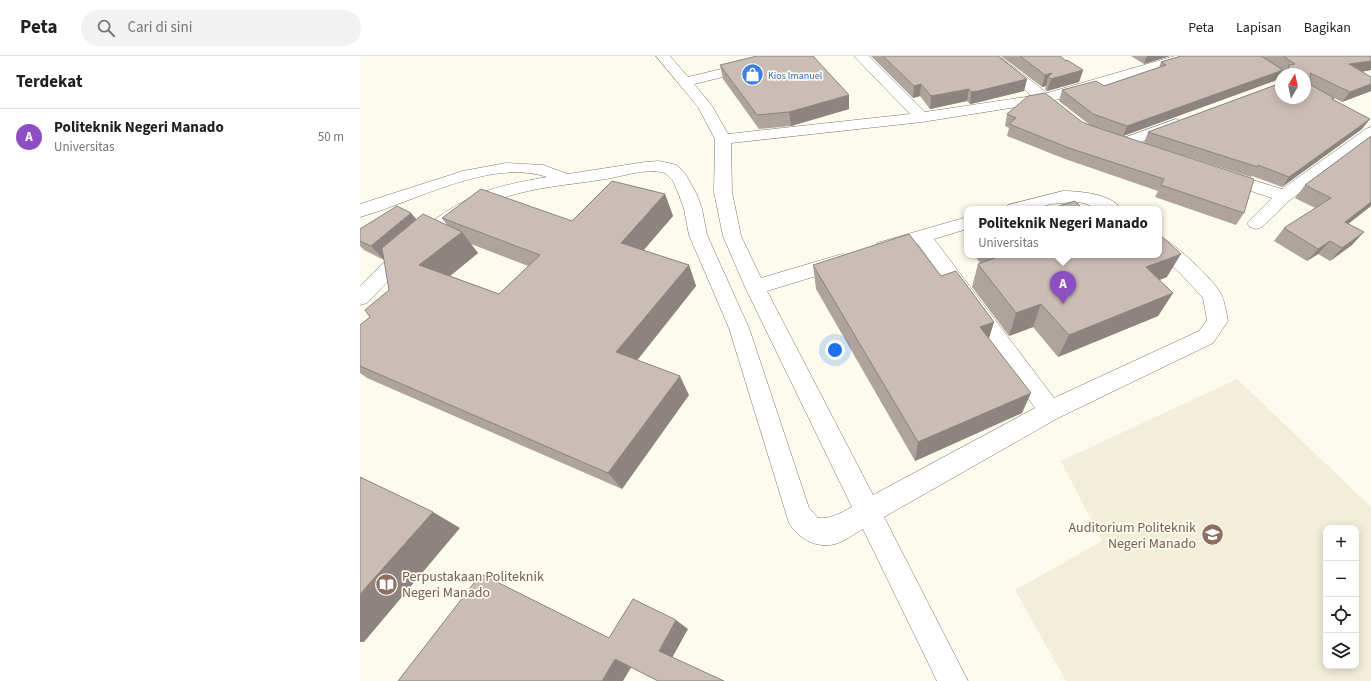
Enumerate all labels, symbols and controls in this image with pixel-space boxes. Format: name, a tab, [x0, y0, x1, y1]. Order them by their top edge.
search box	[81, 10, 361, 46]
text: Peta	[20, 14, 57, 41]
icon: search	[95, 17, 117, 39]
text: Cari di sini	[127, 17, 192, 38]
text: Peta	[1188, 18, 1214, 38]
text: Lapisan	[1236, 18, 1282, 38]
text: Bagikan	[1304, 18, 1351, 38]
shop icon: Kios Imanuel	[740, 62, 766, 88]
north arrow	[1275, 68, 1311, 104]
place label: Kios Imanuel	[768, 69, 823, 83]
text: Terdekat	[16, 70, 82, 94]
text: Politeknik Negeri Manado	[54, 117, 224, 138]
text: A	[25, 128, 33, 146]
text: 50 m	[318, 128, 344, 146]
text: Universitas	[54, 138, 114, 156]
popup	[964, 206, 1162, 258]
text: Politeknik Negeri Manado	[978, 213, 1148, 234]
text: Universitas	[978, 234, 1039, 252]
pin: A	[1050, 271, 1076, 304]
your location	[825, 340, 845, 360]
place label: Auditorium Politeknik Negeri Manado	[1069, 518, 1196, 554]
school or university icon: Auditorium Politeknik Negeri Manado	[1199, 522, 1225, 548]
map controls	[1323, 525, 1359, 669]
button: +	[1323, 525, 1359, 561]
button: −	[1323, 561, 1359, 597]
place label: Perpustakaan Politeknik Negeri Manado	[402, 567, 544, 603]
library icon: Perpustakaan Politeknik Negeri Manado	[373, 571, 399, 597]
button: locate	[1323, 597, 1359, 633]
button: layers	[1323, 633, 1359, 669]

